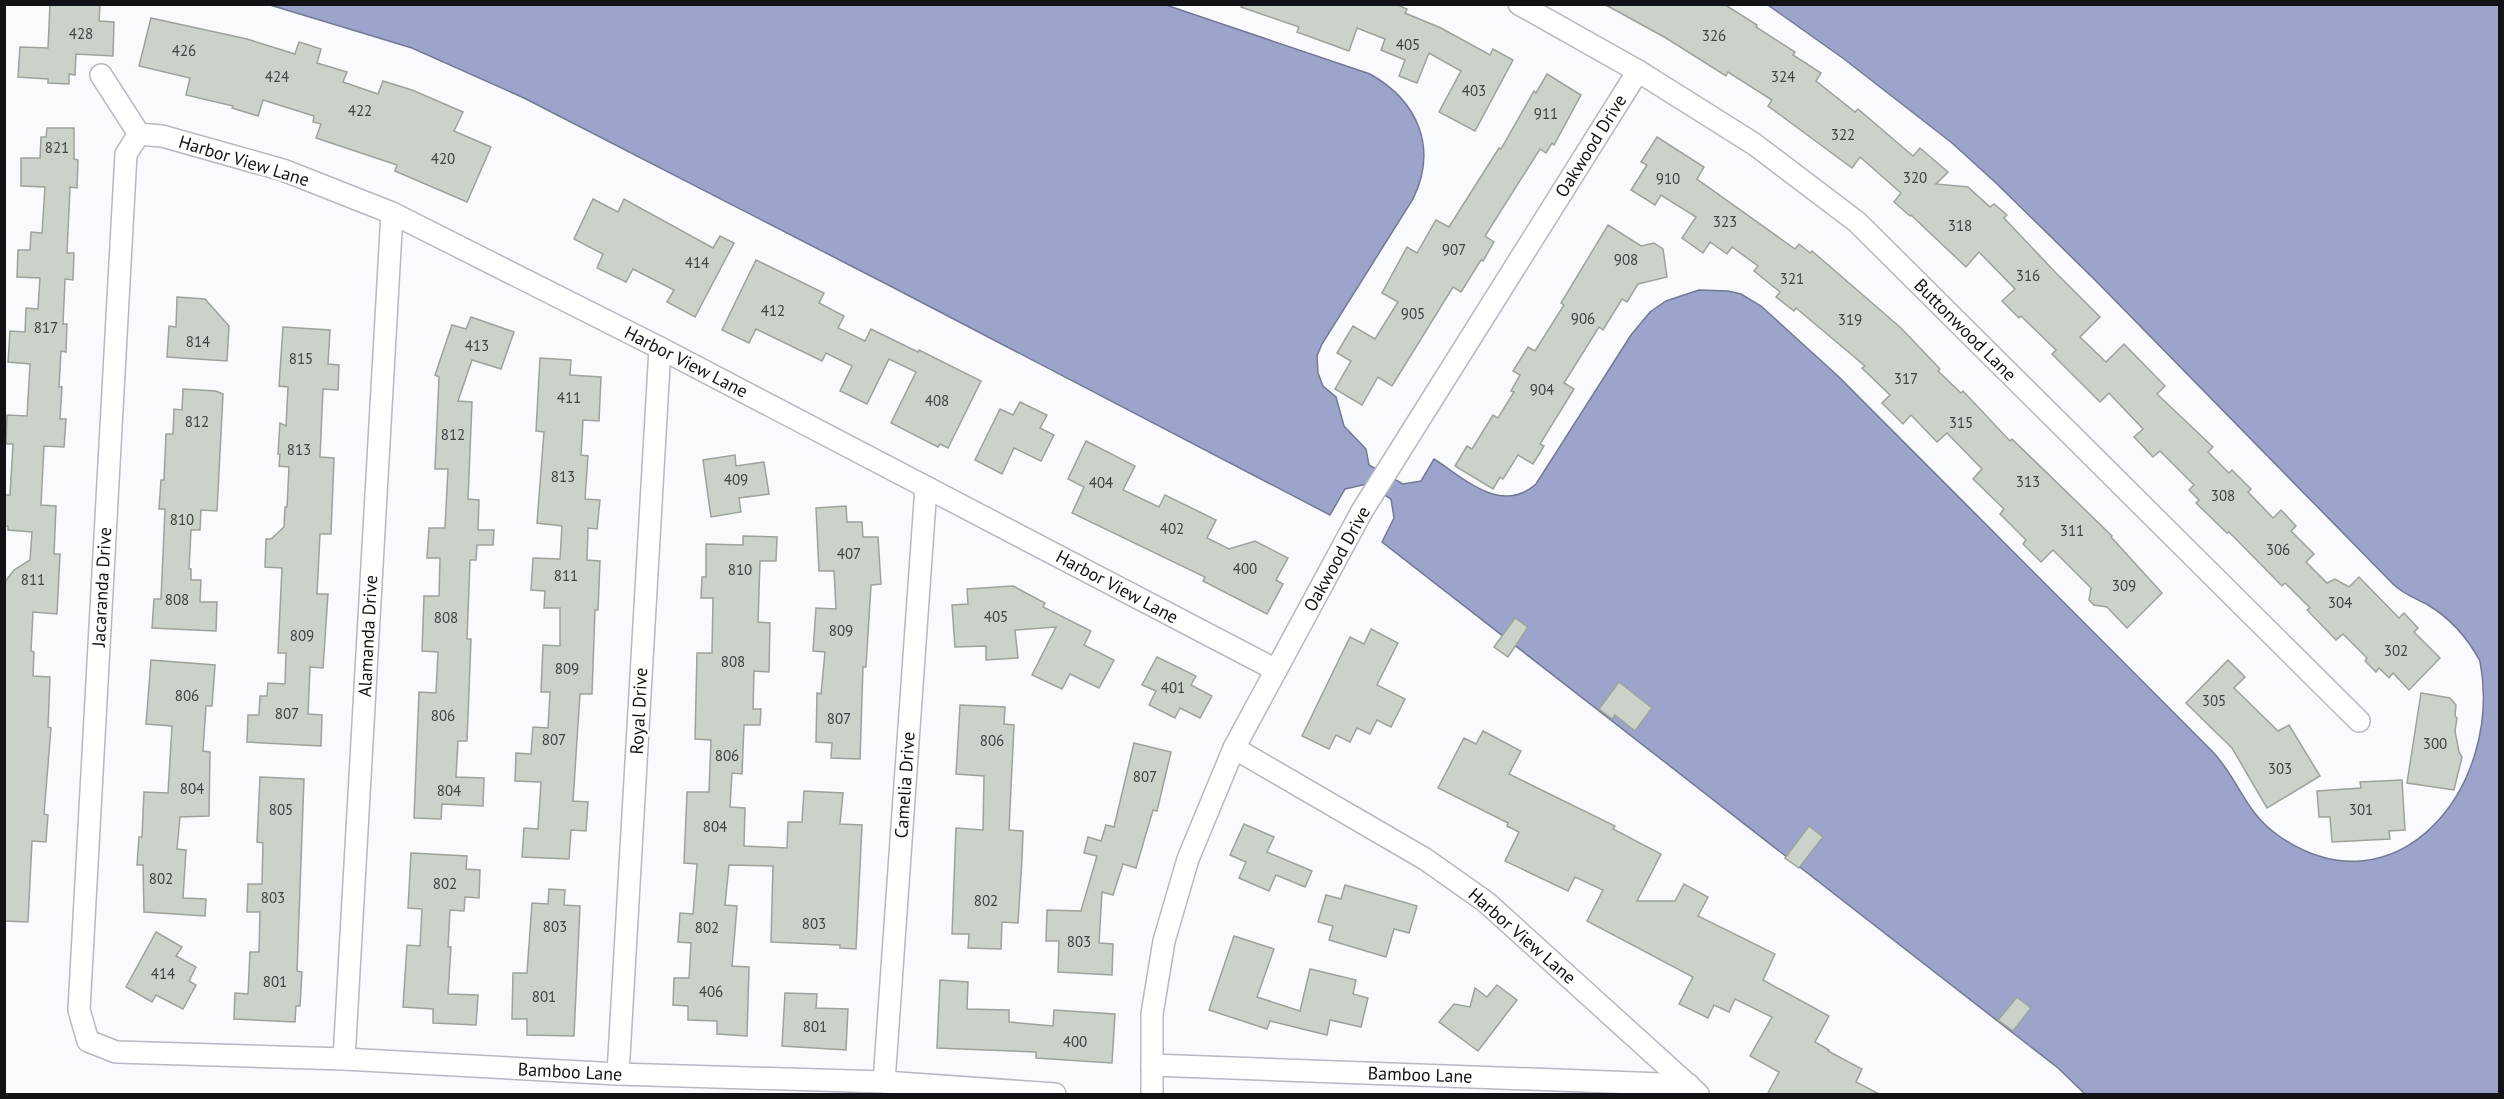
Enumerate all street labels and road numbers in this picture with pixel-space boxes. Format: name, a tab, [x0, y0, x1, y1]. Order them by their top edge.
street label: Oakwood Drive	[1550, 90, 1631, 201]
street label: Harbor View Lane	[176, 130, 312, 191]
street label: Buttonwood Lane	[1909, 274, 2021, 386]
street label: Harbor View Lane	[621, 321, 752, 403]
street label: Oakwood Drive	[1298, 502, 1375, 616]
street label: Jacaranda Drive	[87, 527, 116, 648]
street label: Harbor View Lane	[1052, 545, 1182, 628]
street label: Alamanda Drive	[353, 575, 382, 697]
street label: Royal Drive	[625, 667, 652, 755]
street label: Camelia Drive	[889, 731, 920, 839]
street label: Harbor View Lane	[1464, 883, 1581, 989]
street label: Bamboo Lane	[517, 1057, 623, 1086]
street label: Bamboo Lane	[1367, 1061, 1473, 1088]

